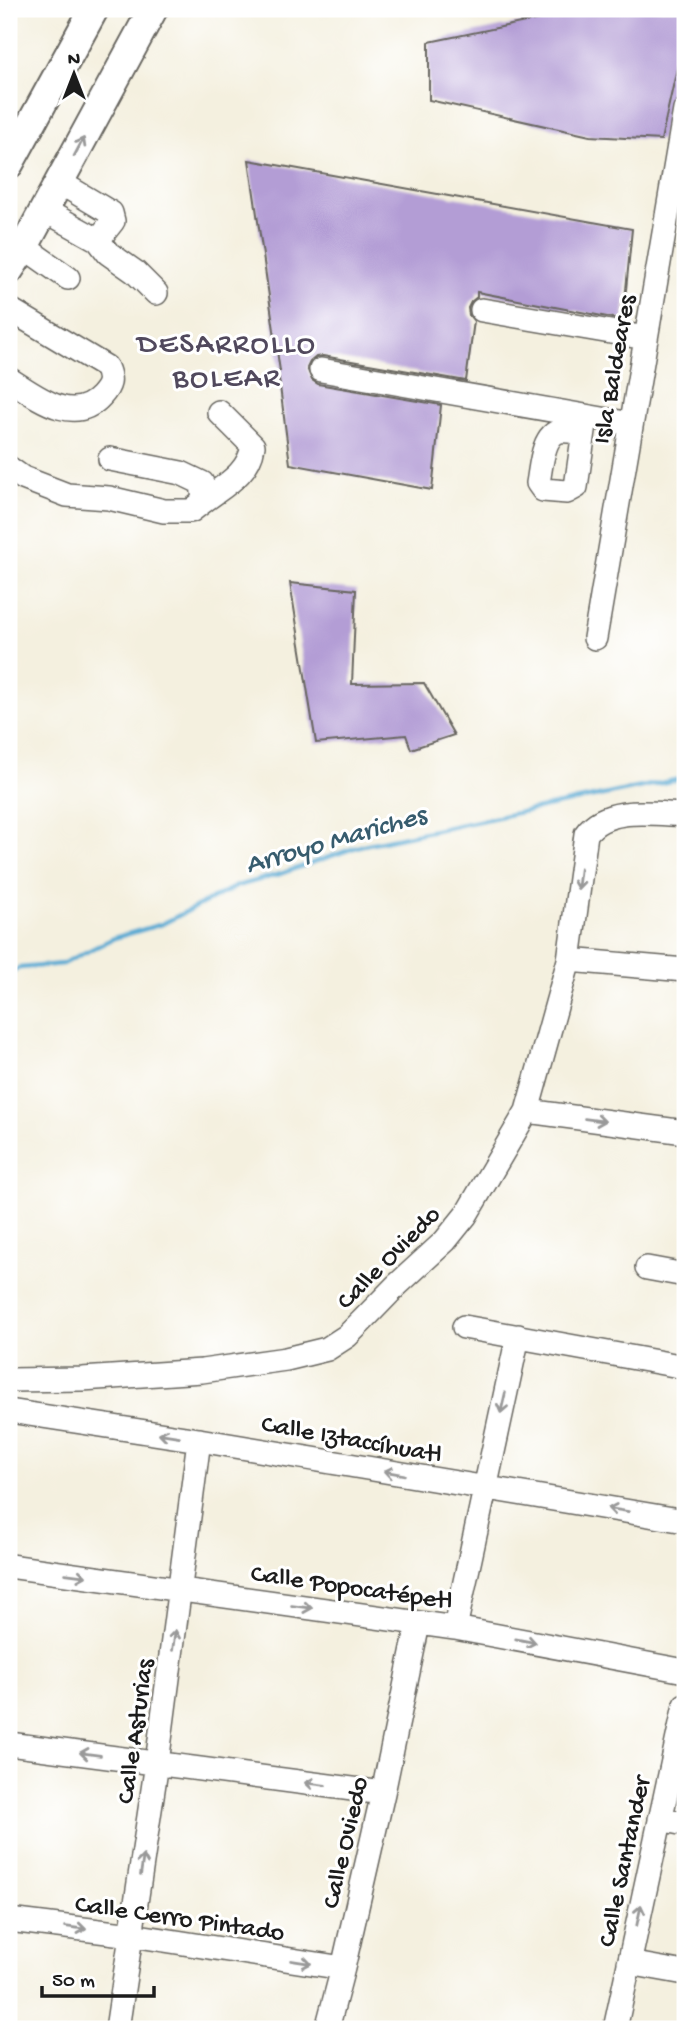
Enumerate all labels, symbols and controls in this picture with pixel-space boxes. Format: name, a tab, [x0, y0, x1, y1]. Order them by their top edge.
north arrow	[38, 38, 108, 108]
text: N	[68, 49, 80, 72]
one-way arrow	[72, 137, 86, 157]
street label: Isla Baldeares	[588, 291, 645, 447]
district label: DESARROLLO BOLEAR	[135, 329, 317, 398]
water label: Arroyo Mariches	[242, 799, 433, 883]
one-way arrow	[572, 867, 585, 889]
one-way arrow	[583, 1114, 606, 1127]
street label: Calle Oviedo	[332, 1201, 449, 1318]
one-way arrow	[495, 1391, 509, 1414]
street label: Calle Iztaccíhuatl	[259, 1410, 444, 1473]
one-way arrow	[158, 1428, 181, 1441]
one-way arrow	[383, 1466, 405, 1479]
one-way arrow	[607, 1503, 630, 1516]
street label: Calle Popocatépetl	[248, 1560, 454, 1619]
one-way arrow	[65, 1569, 87, 1582]
one-way arrow	[290, 1601, 313, 1614]
one-way arrow	[168, 1629, 181, 1651]
one-way arrow	[514, 1635, 537, 1649]
street label: Calle Asturias	[112, 1656, 163, 1806]
one-way arrow	[79, 1748, 102, 1761]
street label: Calle Santander	[593, 1771, 660, 1950]
street label: Calle Oviedo	[317, 1774, 378, 1912]
one-way arrow	[304, 1777, 327, 1790]
one-way arrow	[136, 1854, 149, 1877]
street label: Calle Cerro Pintado	[73, 1890, 286, 1951]
one-way arrow	[633, 1904, 647, 1927]
one-way arrow	[65, 1922, 87, 1935]
scale bar	[42, 1954, 154, 1998]
one-way arrow	[290, 1956, 312, 1969]
text: 50 m	[52, 1970, 95, 1995]

